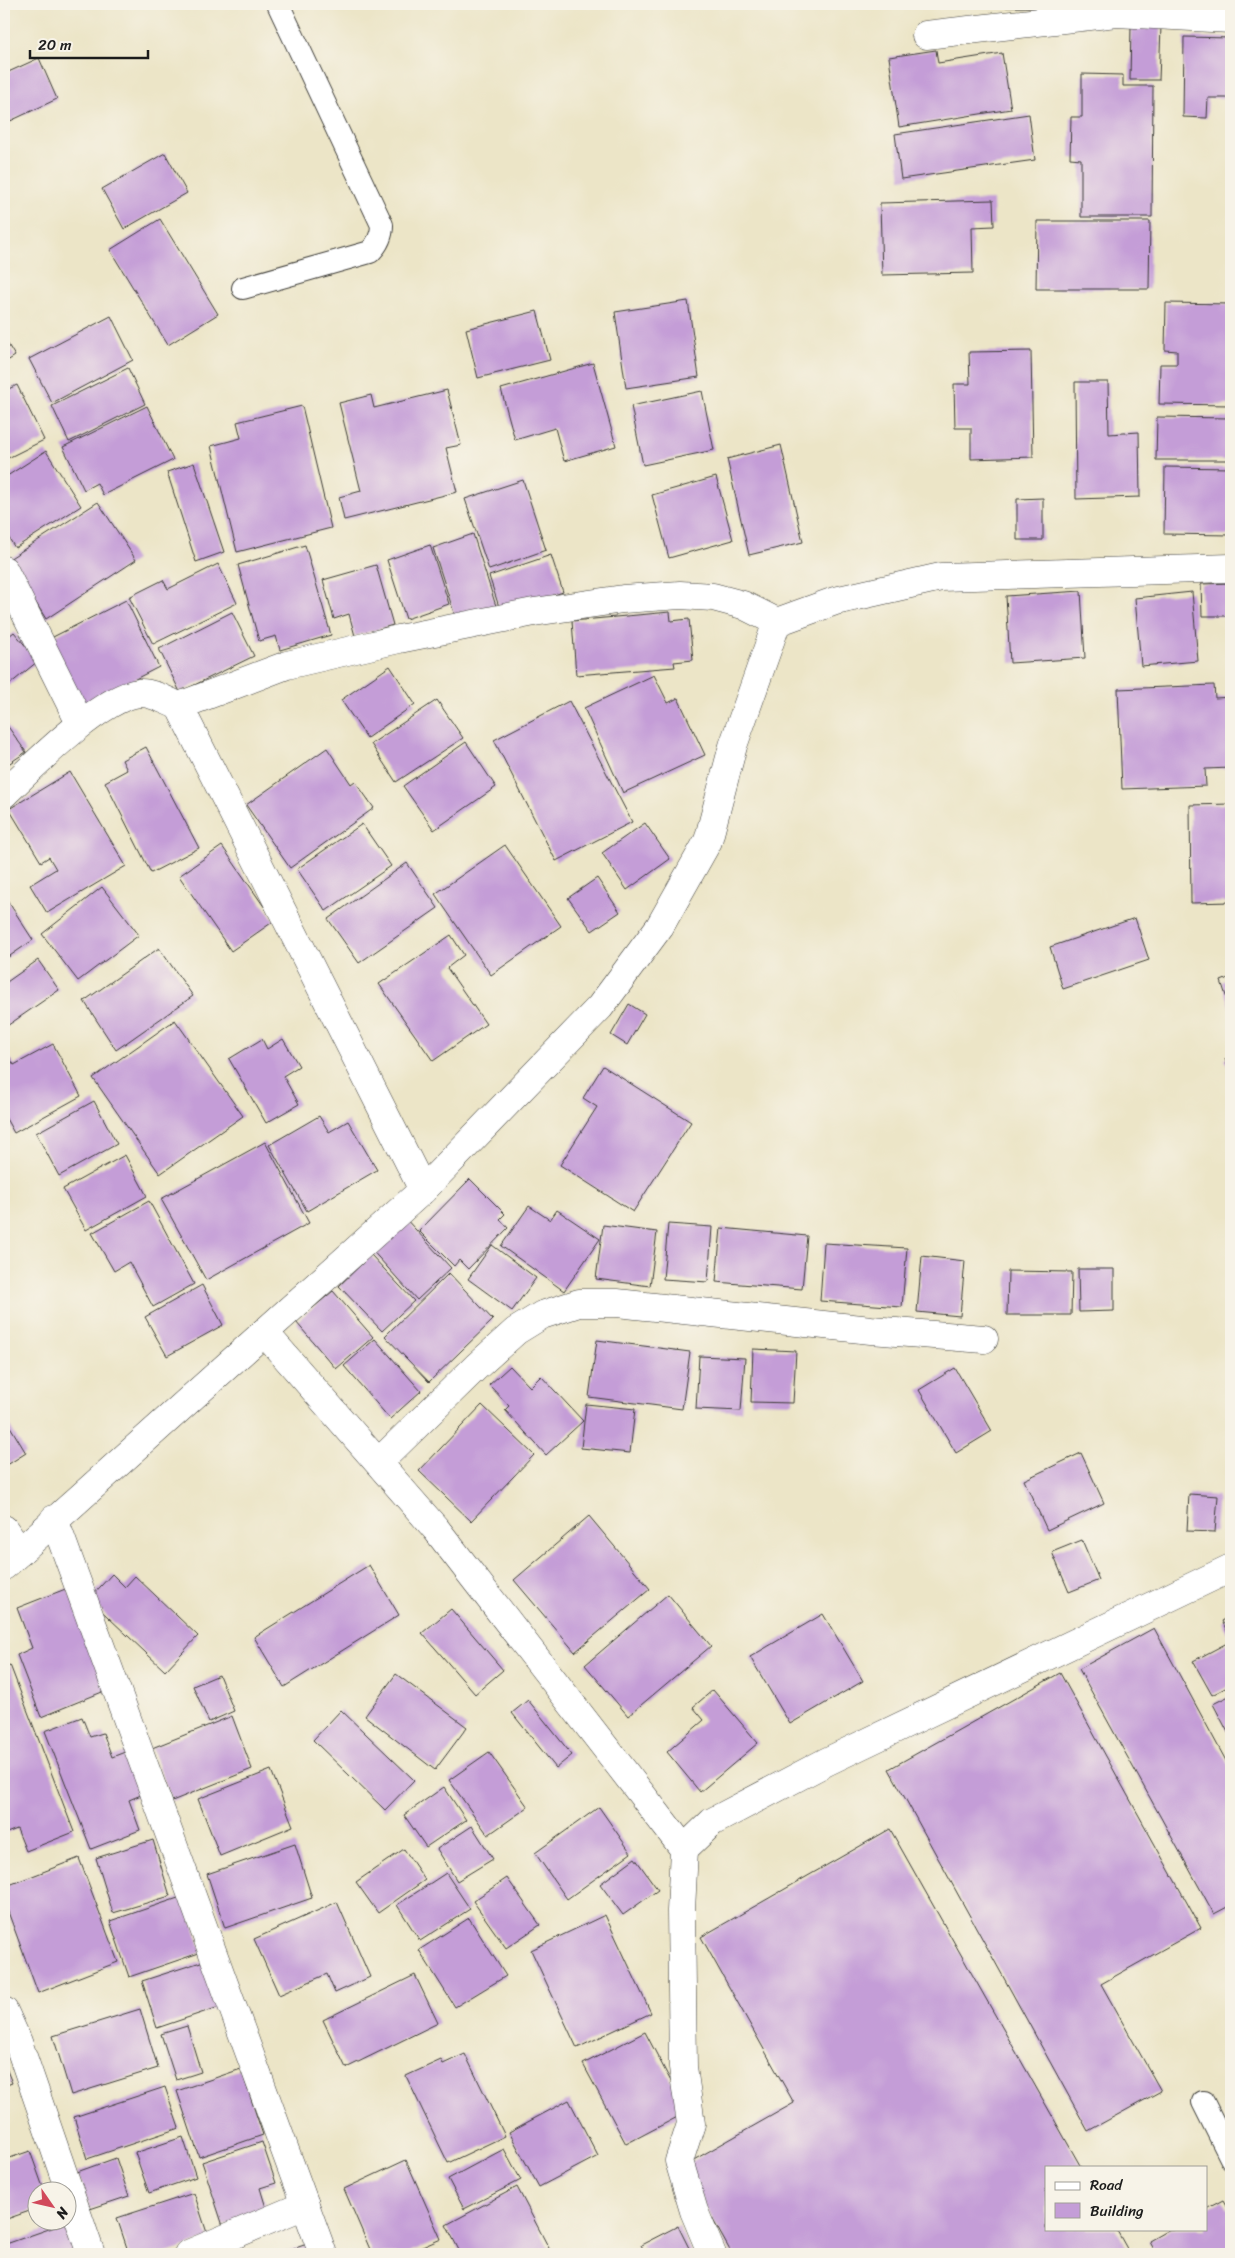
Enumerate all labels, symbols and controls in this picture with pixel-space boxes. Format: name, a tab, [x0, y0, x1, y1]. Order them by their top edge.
scale bar	[30, 28, 148, 60]
text: 20 m	[38, 32, 72, 58]
legend	[1045, 2166, 1208, 2230]
text: Road	[1090, 2172, 1123, 2198]
north arrow	[28, 2180, 78, 2230]
text: Building	[1090, 2198, 1144, 2224]
text: N	[49, 2201, 76, 2224]

